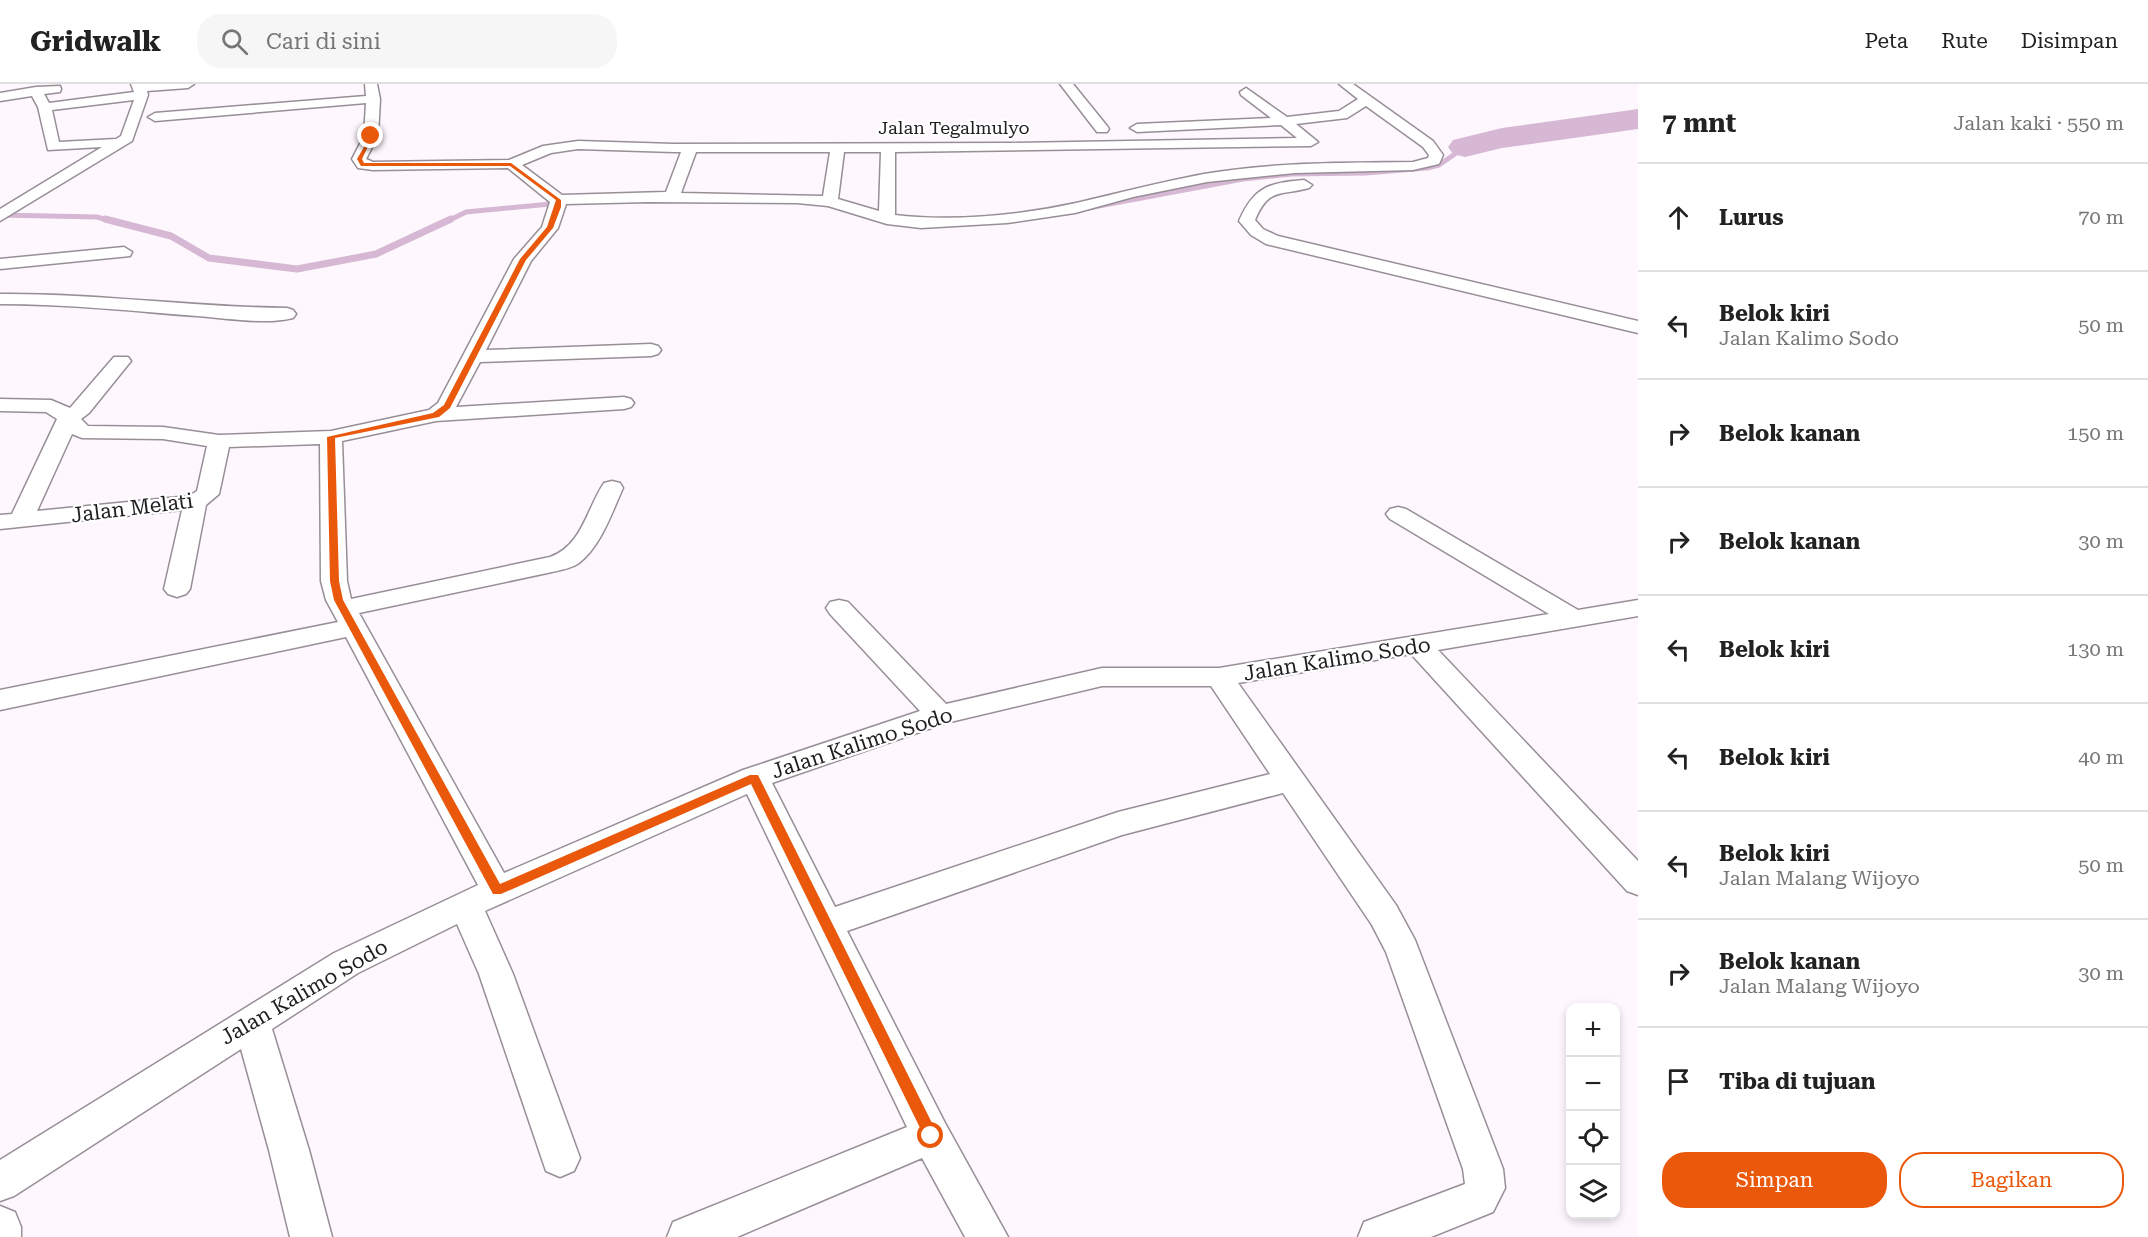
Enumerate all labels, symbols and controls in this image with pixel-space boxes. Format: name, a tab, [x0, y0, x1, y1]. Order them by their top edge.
search box	[197, 14, 617, 68]
text: Gridwalk	[30, 25, 161, 58]
icon: search	[218, 25, 251, 58]
text: Cari di sini	[266, 29, 381, 54]
text: Peta	[1865, 29, 1908, 53]
text: Rute	[1941, 29, 1988, 53]
text: Disimpan	[2021, 29, 2118, 53]
text: 7 mnt	[1662, 108, 1736, 138]
text: Jalan kaki · 550 m	[1953, 111, 2124, 135]
street label: Jalan Tegalmulyo	[878, 117, 1030, 138]
route end	[357, 122, 383, 148]
icon: ahead	[1662, 201, 1695, 234]
text: Lurus	[1719, 205, 1784, 230]
text: 70 m	[2078, 205, 2124, 229]
text: Belok kiri	[1719, 301, 1830, 326]
icon: left	[1662, 309, 1695, 342]
text: 50 m	[2078, 313, 2124, 337]
text: Jalan Kalimo Sodo	[1719, 326, 1899, 350]
icon: right	[1662, 417, 1695, 450]
text: Belok kanan	[1719, 421, 1860, 446]
text: 150 m	[2067, 421, 2124, 445]
street label: Jalan Melati	[70, 489, 195, 527]
icon: right	[1662, 525, 1695, 558]
text: Belok kanan	[1719, 529, 1860, 554]
text: 30 m	[2078, 529, 2124, 553]
street label: Jalan Kalimo Sodo	[1242, 632, 1432, 686]
icon: left	[1662, 633, 1695, 666]
text: Belok kiri	[1719, 637, 1830, 662]
text: 130 m	[2067, 637, 2124, 661]
street label: Jalan Kalimo Sodo	[768, 702, 956, 784]
icon: left	[1662, 741, 1695, 774]
text: Belok kiri	[1719, 745, 1830, 770]
text: 40 m	[2078, 745, 2124, 769]
text: Belok kiri	[1719, 841, 1830, 866]
icon: left	[1662, 849, 1695, 882]
text: 50 m	[2078, 853, 2124, 877]
text: Jalan Malang Wijoyo	[1719, 866, 1920, 890]
street label: Jalan Kalimo Sodo	[216, 934, 392, 1050]
text: Belok kanan	[1719, 949, 1860, 974]
icon: right	[1662, 957, 1695, 990]
text: 30 m	[2078, 961, 2124, 985]
text: Jalan Malang Wijoyo	[1719, 974, 1920, 998]
map controls	[1566, 1003, 1620, 1219]
button: +	[1566, 1003, 1620, 1057]
button: −	[1566, 1057, 1620, 1111]
icon: arrive	[1662, 1065, 1695, 1098]
text: Tiba di tujuan	[1719, 1069, 1875, 1094]
button: locate	[1566, 1111, 1620, 1165]
route start	[917, 1122, 943, 1148]
button: Simpan	[1662, 1152, 1887, 1208]
button: Bagikan	[1899, 1152, 2124, 1208]
button: layers	[1566, 1165, 1620, 1219]

